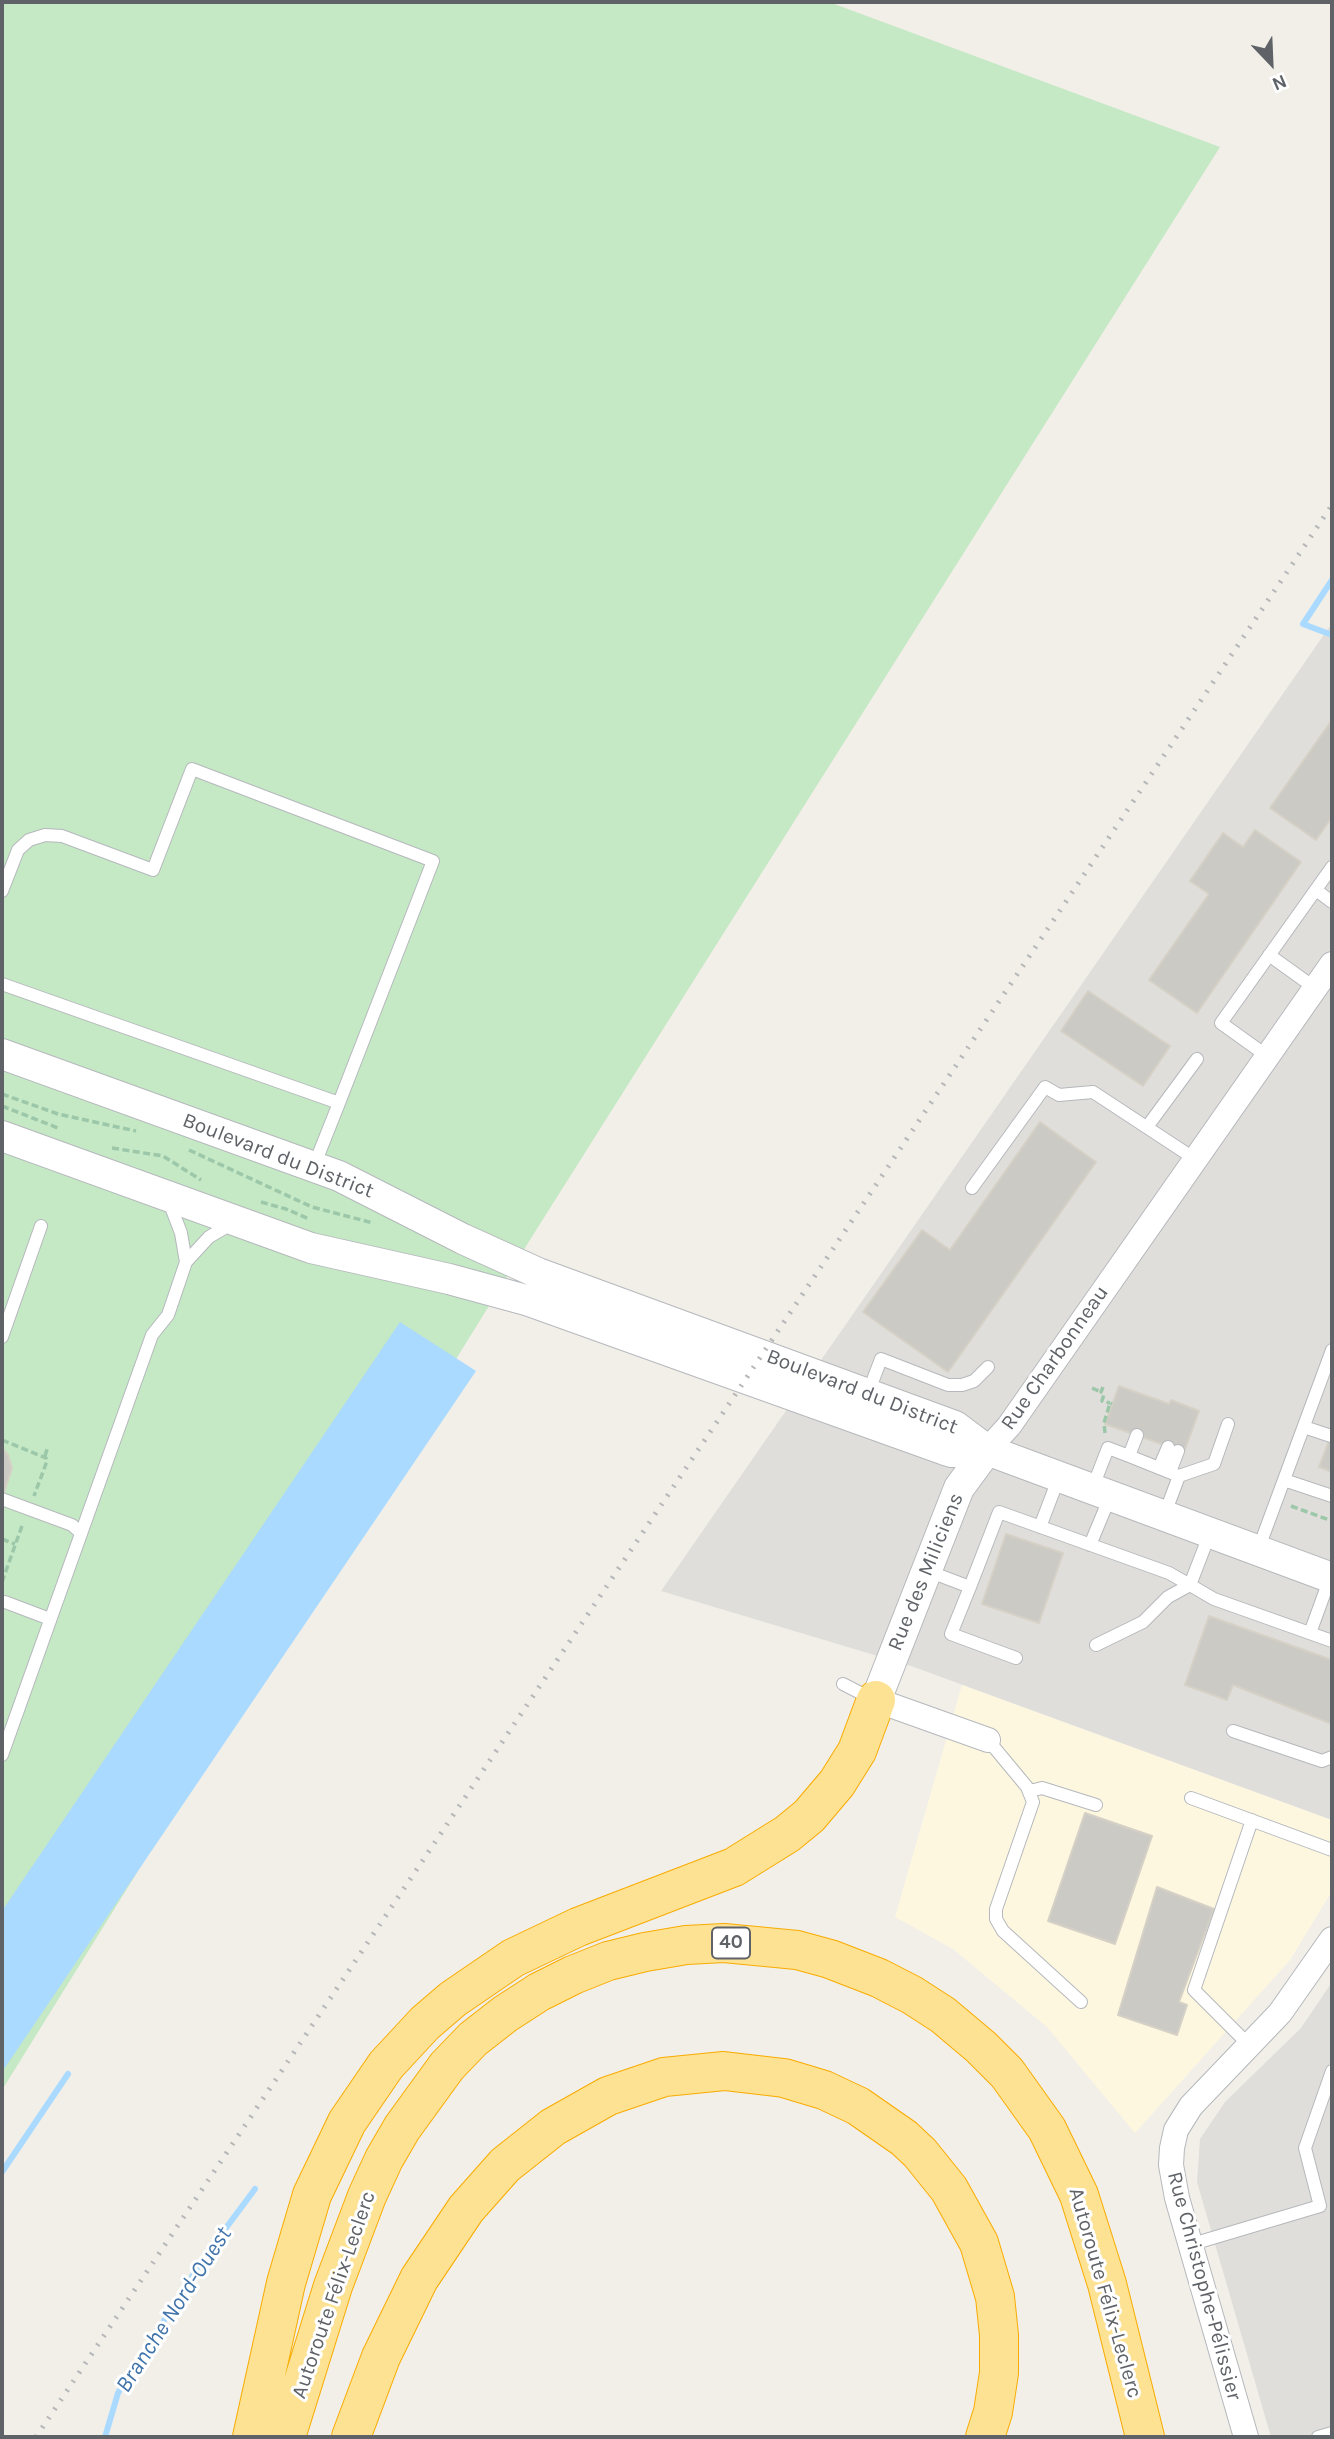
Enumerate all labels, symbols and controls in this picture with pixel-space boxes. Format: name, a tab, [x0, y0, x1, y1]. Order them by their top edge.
north arrow	[1236, 28, 1306, 98]
text: N	[1269, 70, 1290, 95]
street label: Boulevard du District	[179, 1108, 377, 1204]
street label: Rue Charbonneau	[996, 1281, 1114, 1435]
street label: Boulevard du District	[763, 1344, 961, 1440]
street label: Rue des Miliciens	[883, 1489, 969, 1655]
road number: 40	[712, 1927, 750, 1958]
street label: Rue Christophe-Pélissier	[1161, 2169, 1247, 2403]
street label: Autoroute Félix-Leclerc	[1063, 2185, 1147, 2401]
street label: Autoroute Félix-Leclerc	[287, 2188, 381, 2402]
water label: Branche Nord-Ouest	[110, 2222, 238, 2398]

